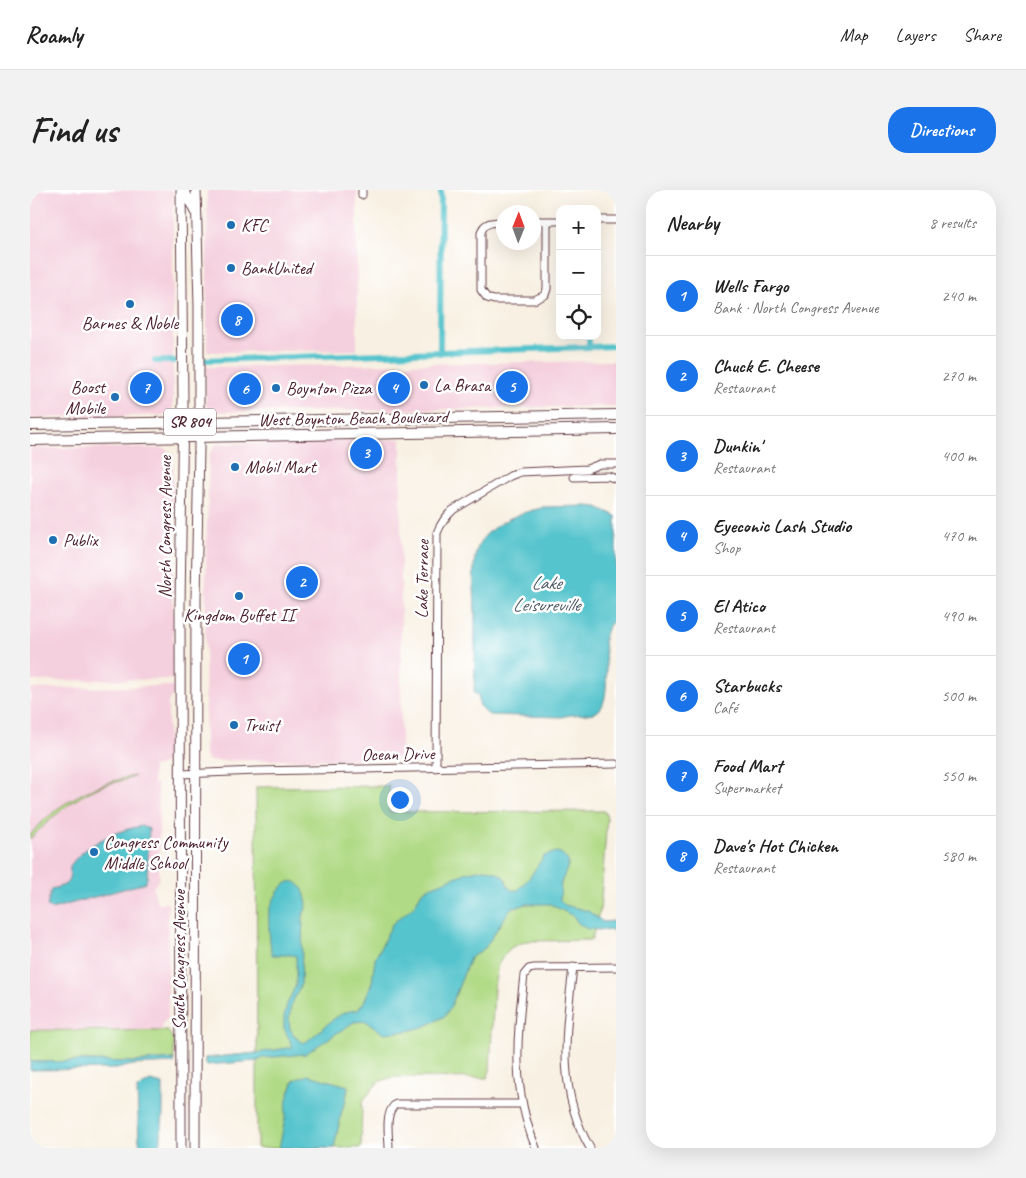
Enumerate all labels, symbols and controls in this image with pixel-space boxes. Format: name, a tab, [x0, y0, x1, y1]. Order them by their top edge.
text: Roamly	[25, 20, 82, 50]
text: Map	[840, 24, 868, 46]
text: Layers	[896, 24, 935, 46]
text: Share	[963, 24, 1001, 46]
button: Directions	[888, 107, 996, 153]
text: Find us	[30, 108, 117, 153]
north arrow	[496, 205, 541, 250]
map controls	[556, 205, 601, 340]
button: +	[556, 205, 601, 250]
text: Nearby	[666, 210, 719, 236]
text: 8 results	[929, 213, 976, 233]
place label: KFC	[241, 214, 270, 236]
marker: KFC	[225, 219, 237, 231]
button: −	[556, 250, 601, 295]
place label: BankUnited	[241, 257, 315, 279]
marker: BankUnited	[225, 262, 237, 274]
text: Wells Fargo	[713, 274, 788, 298]
text: 1	[678, 286, 686, 306]
text: 240 m	[942, 286, 976, 306]
button: locate	[556, 295, 601, 340]
marker: Barnes & Noble	[124, 298, 136, 310]
text: Bank · North Congress Avenue	[713, 298, 878, 318]
pin: 8	[221, 301, 253, 339]
place label: Barnes & Noble	[82, 312, 179, 334]
text: Chuck E. Cheese	[713, 354, 819, 378]
text: 2	[678, 366, 686, 386]
text: 270 m	[942, 366, 976, 386]
pin: 5	[496, 368, 528, 406]
pin: 7	[130, 369, 162, 407]
pin: 4	[378, 369, 410, 407]
pin: 6	[229, 370, 261, 408]
place label: La Brasa	[434, 374, 492, 396]
place label: Boost Mobile	[66, 376, 107, 419]
place label: Boynton Pizza	[286, 377, 373, 399]
text: Restaurant	[713, 378, 775, 398]
marker: La Brasa	[418, 379, 430, 391]
marker: Boynton Pizza	[270, 382, 282, 394]
marker: Boost Mobile	[109, 391, 121, 403]
street label: West Boynton Beach Boulevard	[258, 405, 451, 431]
road number: SR 804	[164, 408, 216, 436]
pin: 3	[350, 434, 382, 472]
text: Dunkin'	[713, 434, 762, 458]
text: 3	[678, 446, 686, 466]
text: 400 m	[942, 446, 976, 466]
street label: North Congress Avenue	[154, 455, 176, 598]
place label: Mobil Mart	[245, 456, 318, 478]
text: Restaurant	[713, 458, 775, 478]
marker: Mobil Mart	[229, 461, 241, 473]
text: Eyeconic Lash Studio	[713, 514, 851, 538]
text: 4	[678, 526, 686, 546]
text: 470 m	[942, 526, 976, 546]
place label: Publix	[63, 529, 100, 551]
marker: Publix	[47, 534, 59, 546]
street label: Lake Terrace	[410, 538, 434, 618]
text: Shop	[713, 538, 740, 558]
pin: 2	[286, 563, 318, 601]
water label: Lake Leisureville	[513, 571, 582, 617]
marker: Kingdom Buffet II	[233, 590, 245, 602]
text: El Atico	[713, 594, 765, 618]
place label: Kingdom Buffet II	[184, 604, 298, 626]
text: 5	[679, 606, 685, 626]
text: 490 m	[942, 606, 976, 626]
text: Restaurant	[713, 618, 775, 638]
pin: 1	[228, 640, 260, 678]
text: Starbucks	[713, 674, 781, 698]
text: 6	[678, 686, 686, 706]
text: 500 m	[942, 686, 976, 706]
text: Café	[713, 698, 737, 718]
place label: Truist	[244, 714, 282, 736]
marker: Truist	[228, 719, 240, 731]
street label: Ocean Drive	[361, 742, 436, 766]
text: Food Mart	[713, 754, 782, 778]
text: 7	[678, 766, 686, 786]
text: 550 m	[942, 766, 976, 786]
text: Supermarket	[713, 778, 781, 798]
your location	[387, 787, 413, 813]
place label: Congress Community Middle School	[104, 831, 229, 874]
text: Dave's Hot Chicken	[713, 834, 838, 858]
marker: Congress Community Middle School	[88, 846, 100, 858]
text: 8	[678, 846, 686, 866]
text: 580 m	[942, 846, 976, 866]
text: Restaurant	[713, 858, 775, 878]
street label: South Congress Avenue	[168, 889, 190, 1030]

